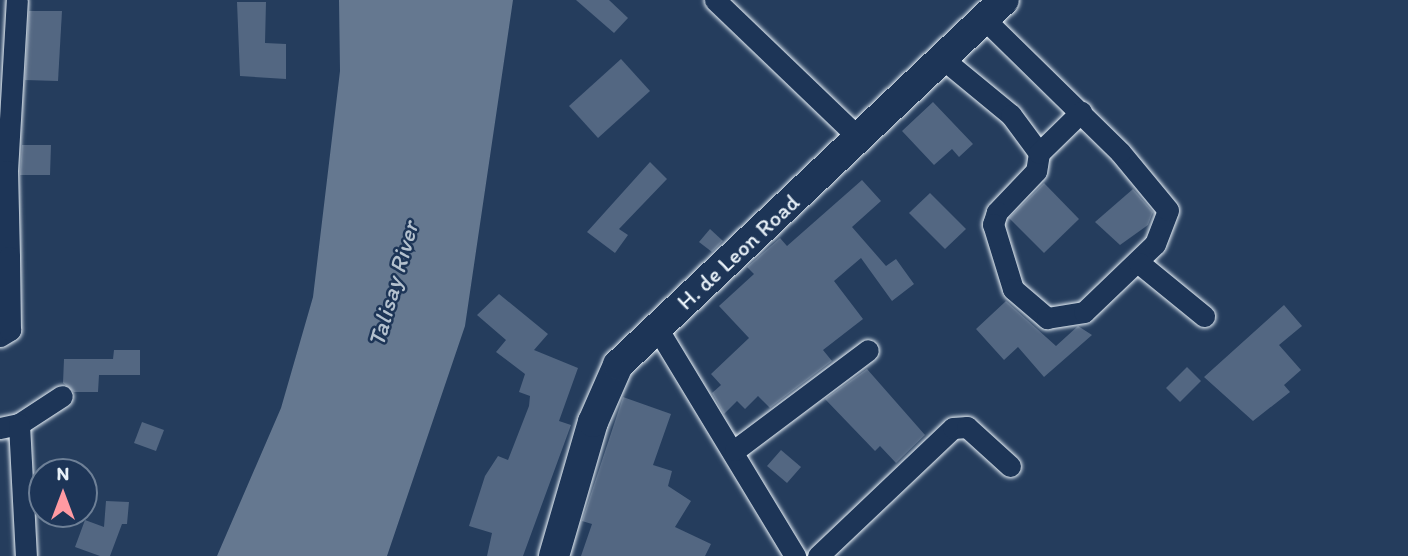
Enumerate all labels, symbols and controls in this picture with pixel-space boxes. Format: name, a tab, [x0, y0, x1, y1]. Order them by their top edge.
street label: H. de Leon Road	[671, 188, 805, 316]
water label: Talisay River	[361, 218, 425, 350]
north arrow	[28, 458, 98, 528]
text: N	[57, 462, 69, 485]

